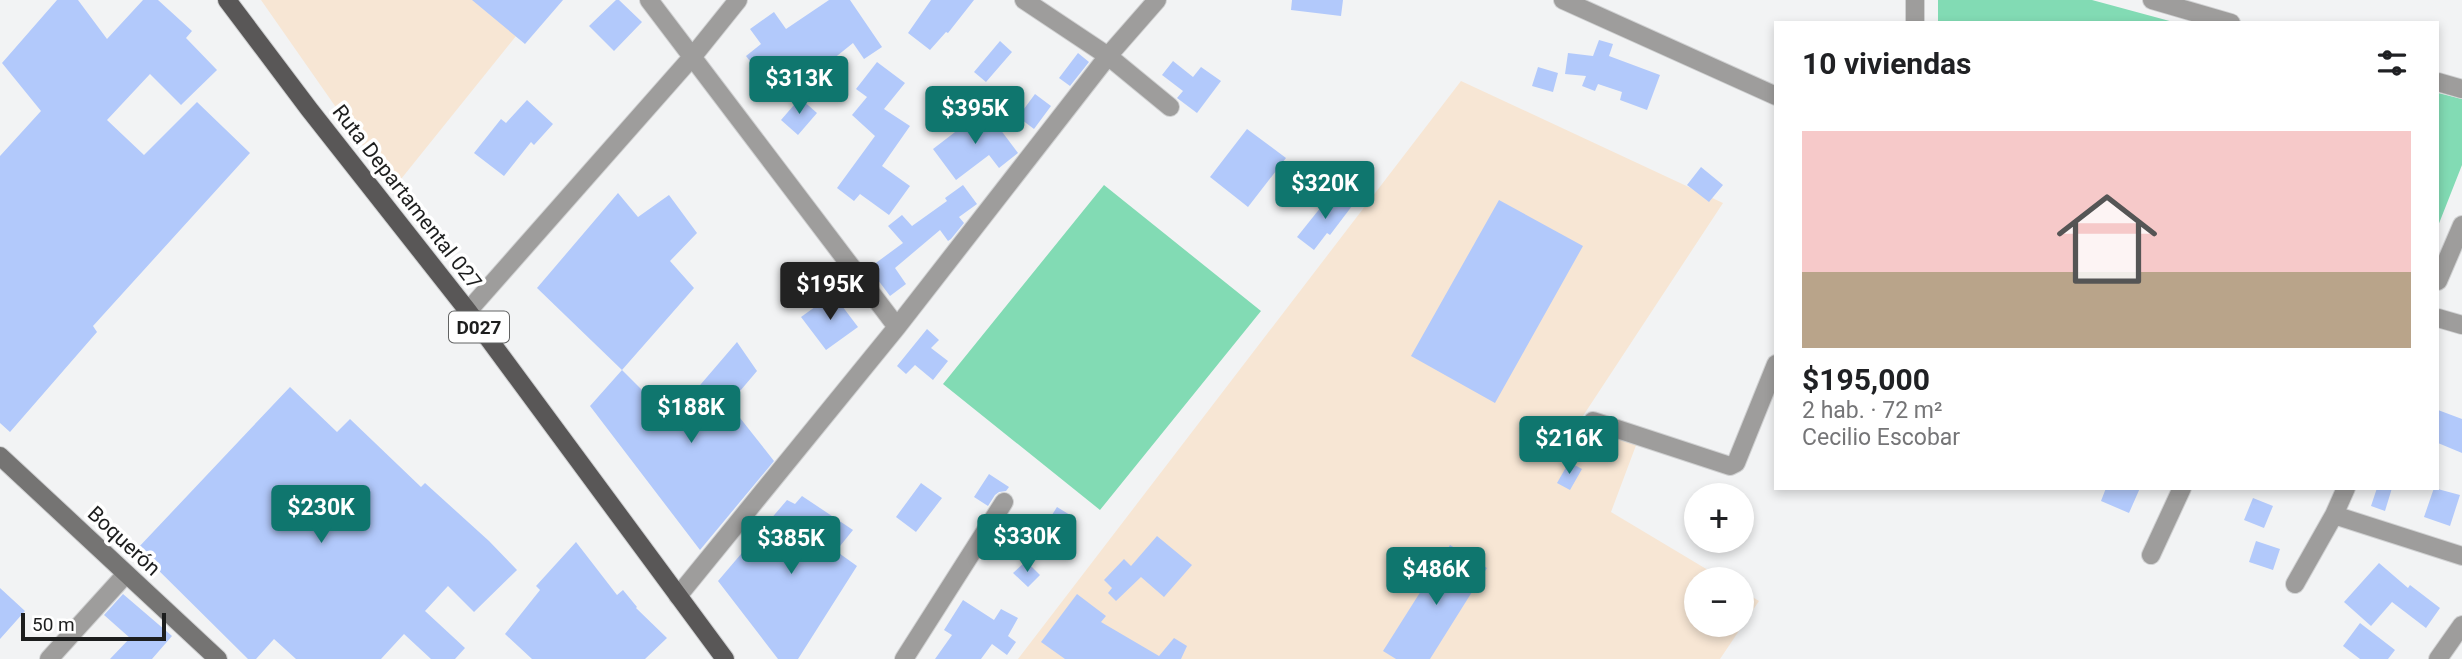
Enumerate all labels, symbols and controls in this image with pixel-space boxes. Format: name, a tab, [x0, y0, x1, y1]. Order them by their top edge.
icon: filters	[2373, 44, 2411, 82]
text: 10 viviendas	[1802, 46, 1972, 81]
pin: $313K	[750, 57, 848, 116]
text: $313K	[765, 65, 833, 92]
pin: $395K	[926, 86, 1024, 146]
text: $395K	[941, 95, 1009, 122]
street label: Ruta Departamental 027	[328, 100, 486, 294]
pin: $320K	[1276, 162, 1374, 221]
text: $320K	[1291, 170, 1359, 197]
icon: home	[2044, 176, 2170, 302]
pin: $195K	[781, 262, 879, 322]
text: $195K	[796, 271, 864, 298]
road number: D027	[449, 312, 509, 342]
text: $195,000	[1802, 362, 1930, 397]
pin: $188K	[642, 386, 740, 445]
text: $188K	[657, 394, 725, 421]
text: 2 hab. · 72 m²	[1802, 397, 1942, 424]
pin: $216K	[1520, 416, 1618, 476]
text: Cecilio Escobar	[1802, 424, 1960, 451]
text: $216K	[1535, 425, 1603, 452]
map controls	[1684, 483, 1754, 637]
button: +	[1684, 483, 1754, 553]
pin: $230K	[272, 486, 370, 545]
text: $230K	[287, 494, 355, 521]
street label: Boquerón	[83, 501, 165, 581]
pin: $330K	[978, 514, 1076, 574]
pin: $385K	[742, 516, 840, 576]
text: $330K	[993, 523, 1061, 550]
text: $385K	[757, 525, 825, 552]
pin: $486K	[1387, 548, 1485, 607]
text: $486K	[1402, 556, 1470, 583]
button: −	[1684, 567, 1754, 637]
scale bar	[21, 610, 166, 642]
text: 50 m	[32, 613, 75, 636]

